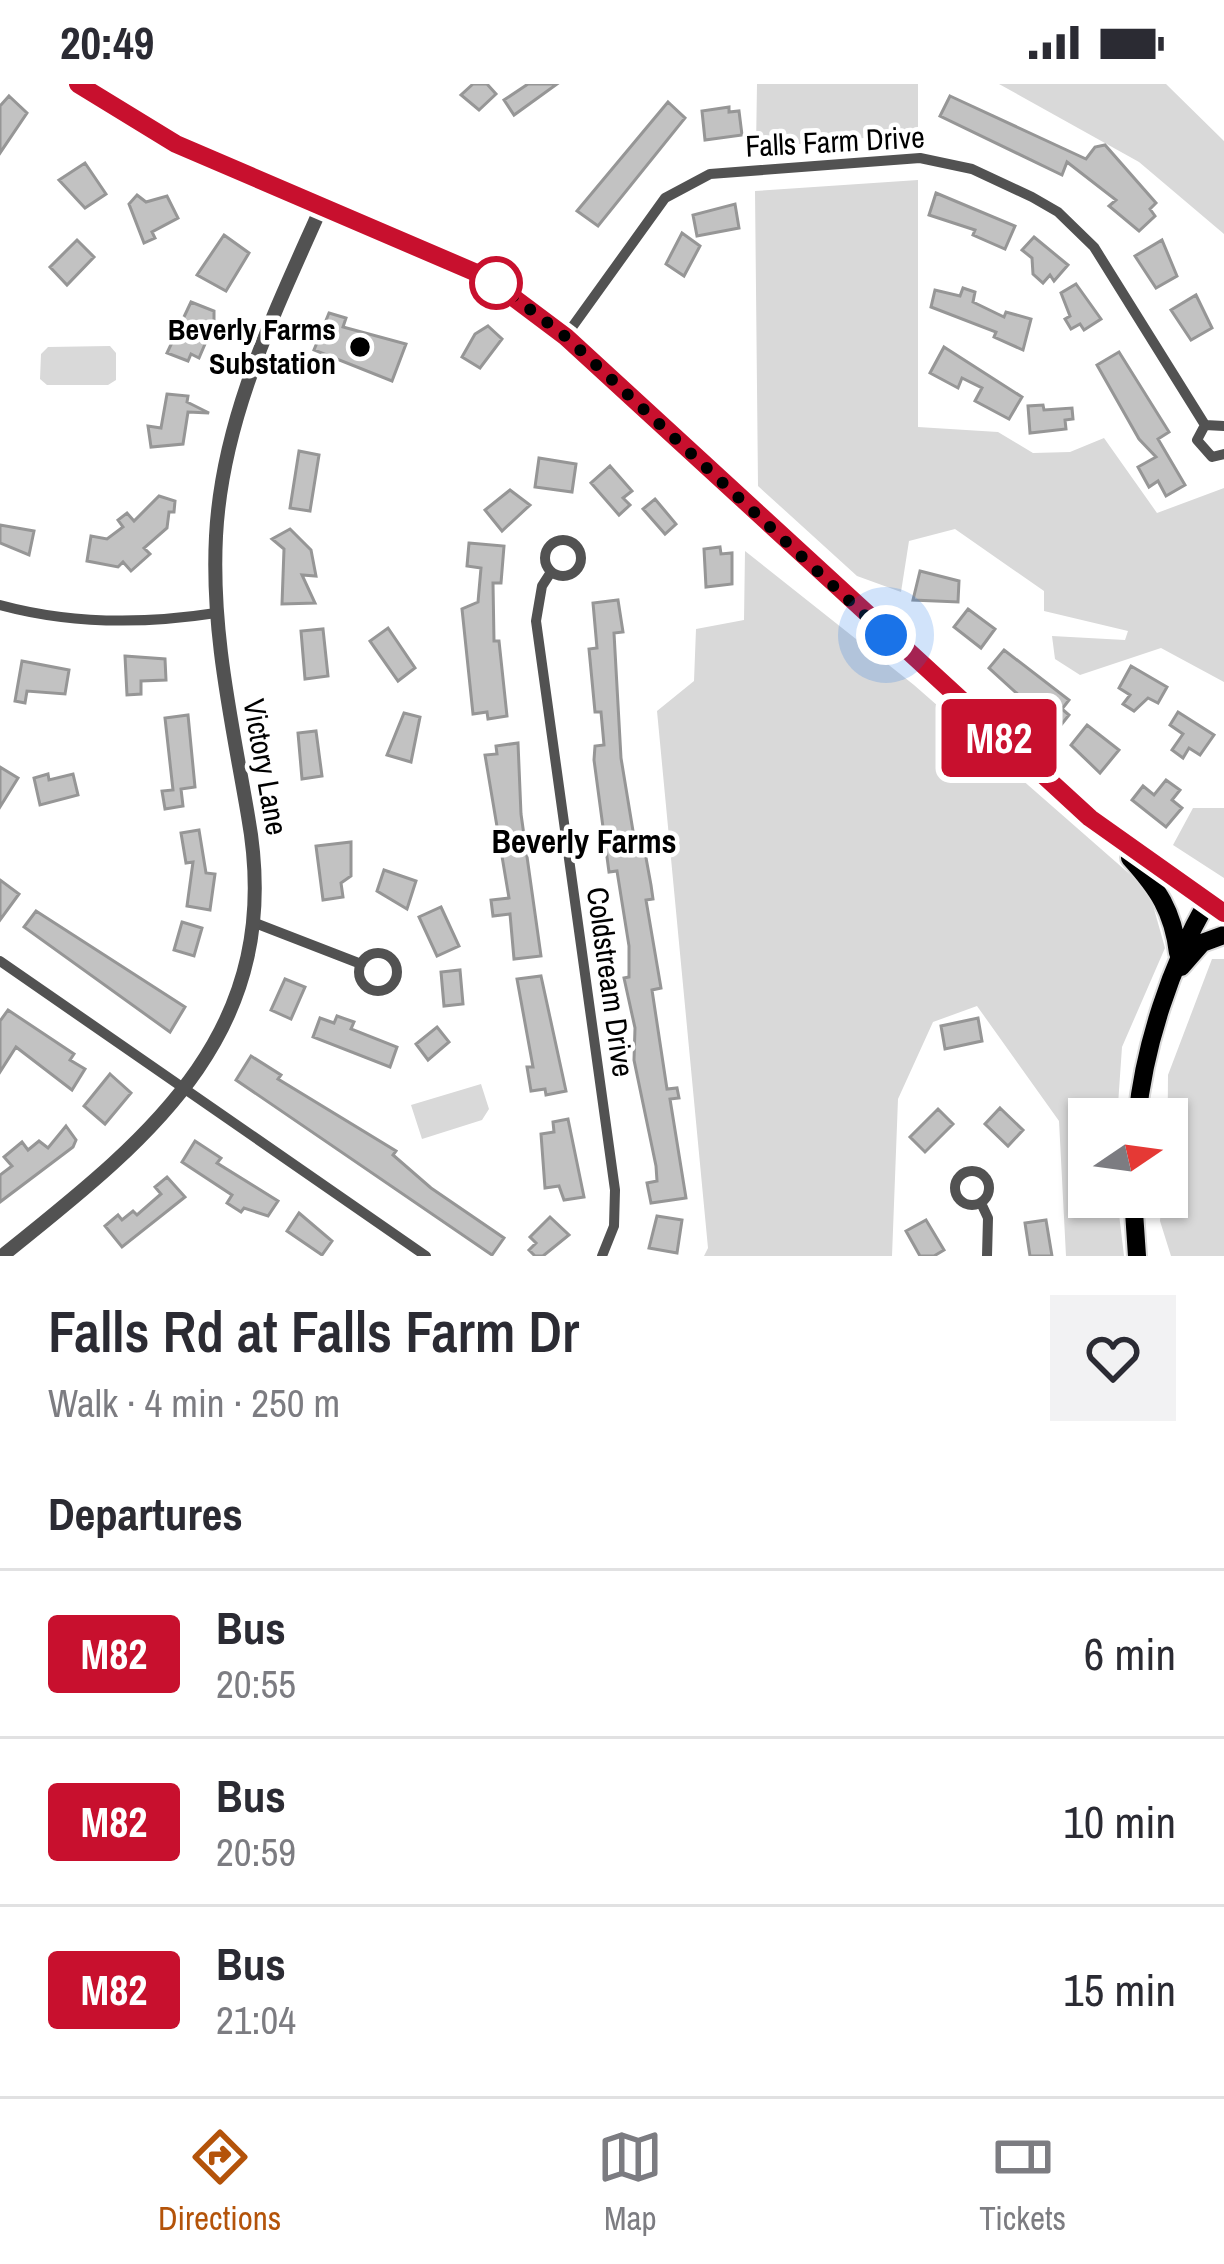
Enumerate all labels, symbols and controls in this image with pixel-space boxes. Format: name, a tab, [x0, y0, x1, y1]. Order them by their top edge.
text: 20:49	[60, 12, 154, 73]
street label: Falls Farm Drive	[744, 116, 926, 166]
unlabelled marker	[471, 258, 521, 308]
place label: Beverly Farms Substation	[168, 309, 336, 383]
marker: Beverly Farms Substation	[347, 334, 373, 360]
your location	[856, 605, 916, 665]
street label: Victory Lane	[234, 696, 298, 838]
line badge: M82	[930, 699, 1068, 777]
text: M82	[966, 710, 1033, 766]
district label: Beverly Farms	[491, 819, 677, 863]
street label: Coldstream Drive	[578, 884, 644, 1079]
north arrow	[1068, 1098, 1188, 1218]
map controls	[1068, 1098, 1188, 1218]
text: Falls Rd at Falls Farm Dr	[48, 1293, 579, 1370]
button: heart	[1050, 1295, 1176, 1421]
text: Walk · 4 min · 250 m	[48, 1377, 340, 1429]
text: Departures	[48, 1483, 243, 1544]
text: Bus	[216, 1597, 286, 1658]
text: 6 min	[1084, 1623, 1176, 1684]
text: M82	[81, 1626, 148, 1682]
text: 20:55	[216, 1658, 296, 1710]
text: Bus	[216, 1765, 286, 1826]
text: 10 min	[1063, 1791, 1176, 1852]
text: M82	[81, 1794, 148, 1850]
text: 20:59	[216, 1826, 296, 1878]
text: Bus	[216, 1933, 286, 1994]
text: 15 min	[1063, 1959, 1176, 2020]
text: M82	[81, 1962, 148, 2018]
text: 21:04	[216, 1994, 296, 2046]
tab: Directions	[158, 2124, 281, 2240]
tab: Map	[597, 2124, 663, 2240]
tab: Tickets	[979, 2124, 1066, 2240]

